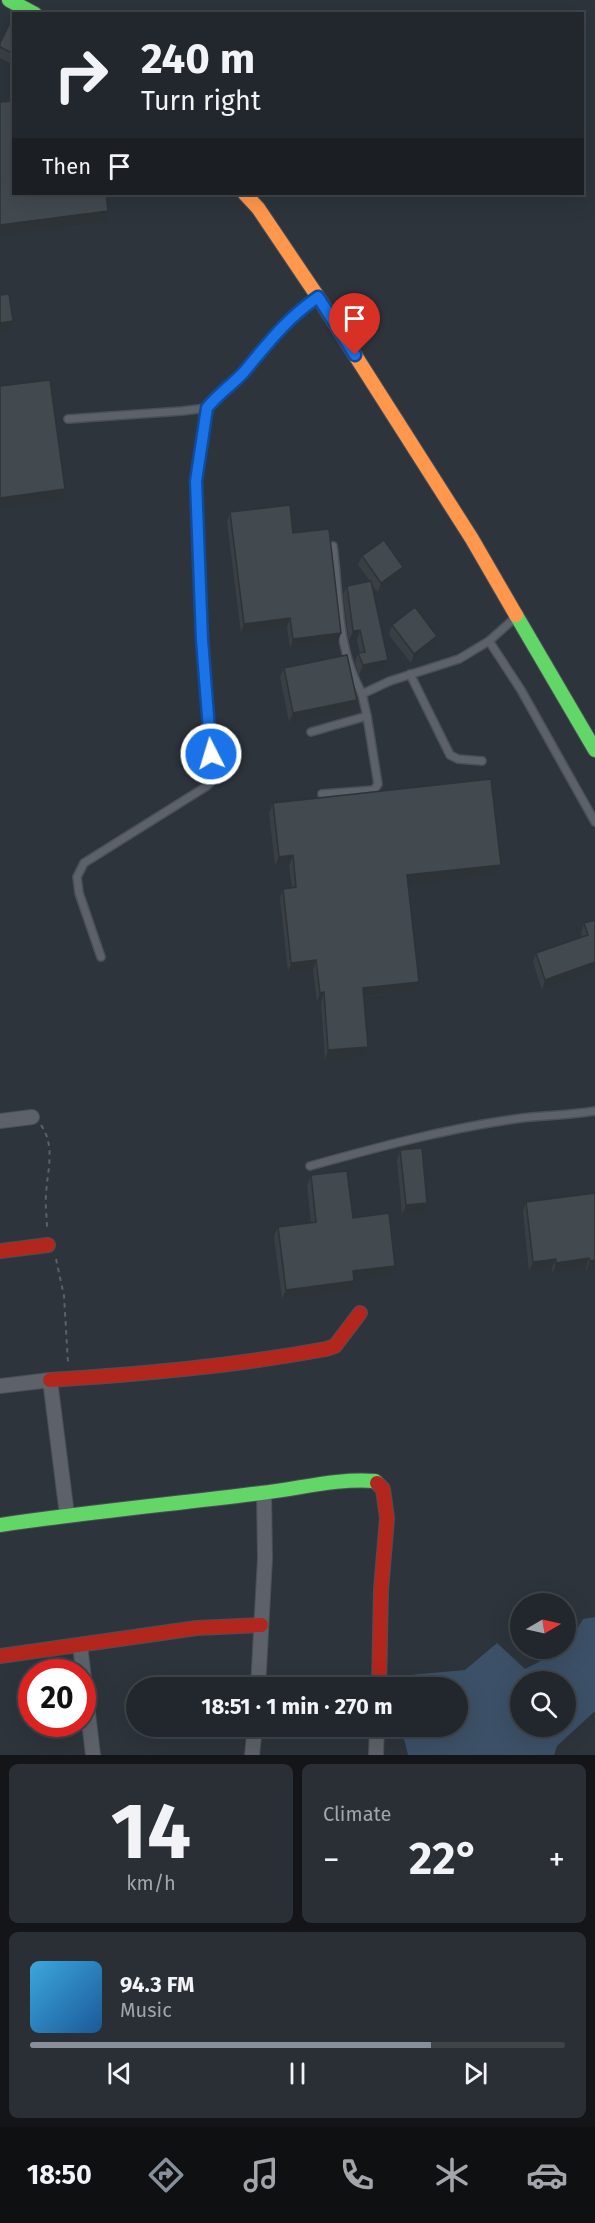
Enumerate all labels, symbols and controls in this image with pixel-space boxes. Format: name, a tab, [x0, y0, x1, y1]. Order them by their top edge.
text: 240 m	[141, 34, 255, 84]
icon: right	[42, 36, 120, 114]
text: Turn right	[141, 85, 261, 117]
icon: arrive	[103, 150, 136, 183]
text: Then	[42, 153, 91, 180]
pin	[329, 293, 380, 355]
icon: arrive	[338, 302, 371, 335]
position arrow	[179, 722, 243, 786]
north arrow	[510, 1593, 576, 1659]
map controls	[510, 1593, 576, 1737]
speed limit sign: 20	[18, 1659, 96, 1737]
button: search	[510, 1671, 576, 1737]
text: 18:51 · 1 min · 270 m	[201, 1693, 393, 1720]
text: 14	[111, 1785, 191, 1879]
text: Climate	[323, 1802, 391, 1826]
text: 22°	[409, 1832, 479, 1886]
text: −	[323, 1840, 340, 1880]
text: +	[549, 1840, 565, 1880]
text: km/h	[126, 1871, 176, 1895]
text: 94.3 FM	[120, 1971, 194, 1998]
text: Music	[120, 1998, 172, 2022]
icon: previous	[103, 2057, 136, 2090]
icon: pause	[281, 2057, 314, 2090]
icon: next	[459, 2057, 492, 2090]
icon: directions	[145, 2154, 187, 2196]
icon: music	[240, 2154, 282, 2196]
icon: phone	[336, 2154, 378, 2196]
icon: climate	[431, 2154, 473, 2196]
icon: car	[526, 2154, 568, 2196]
text: 18:50	[27, 2159, 92, 2191]

